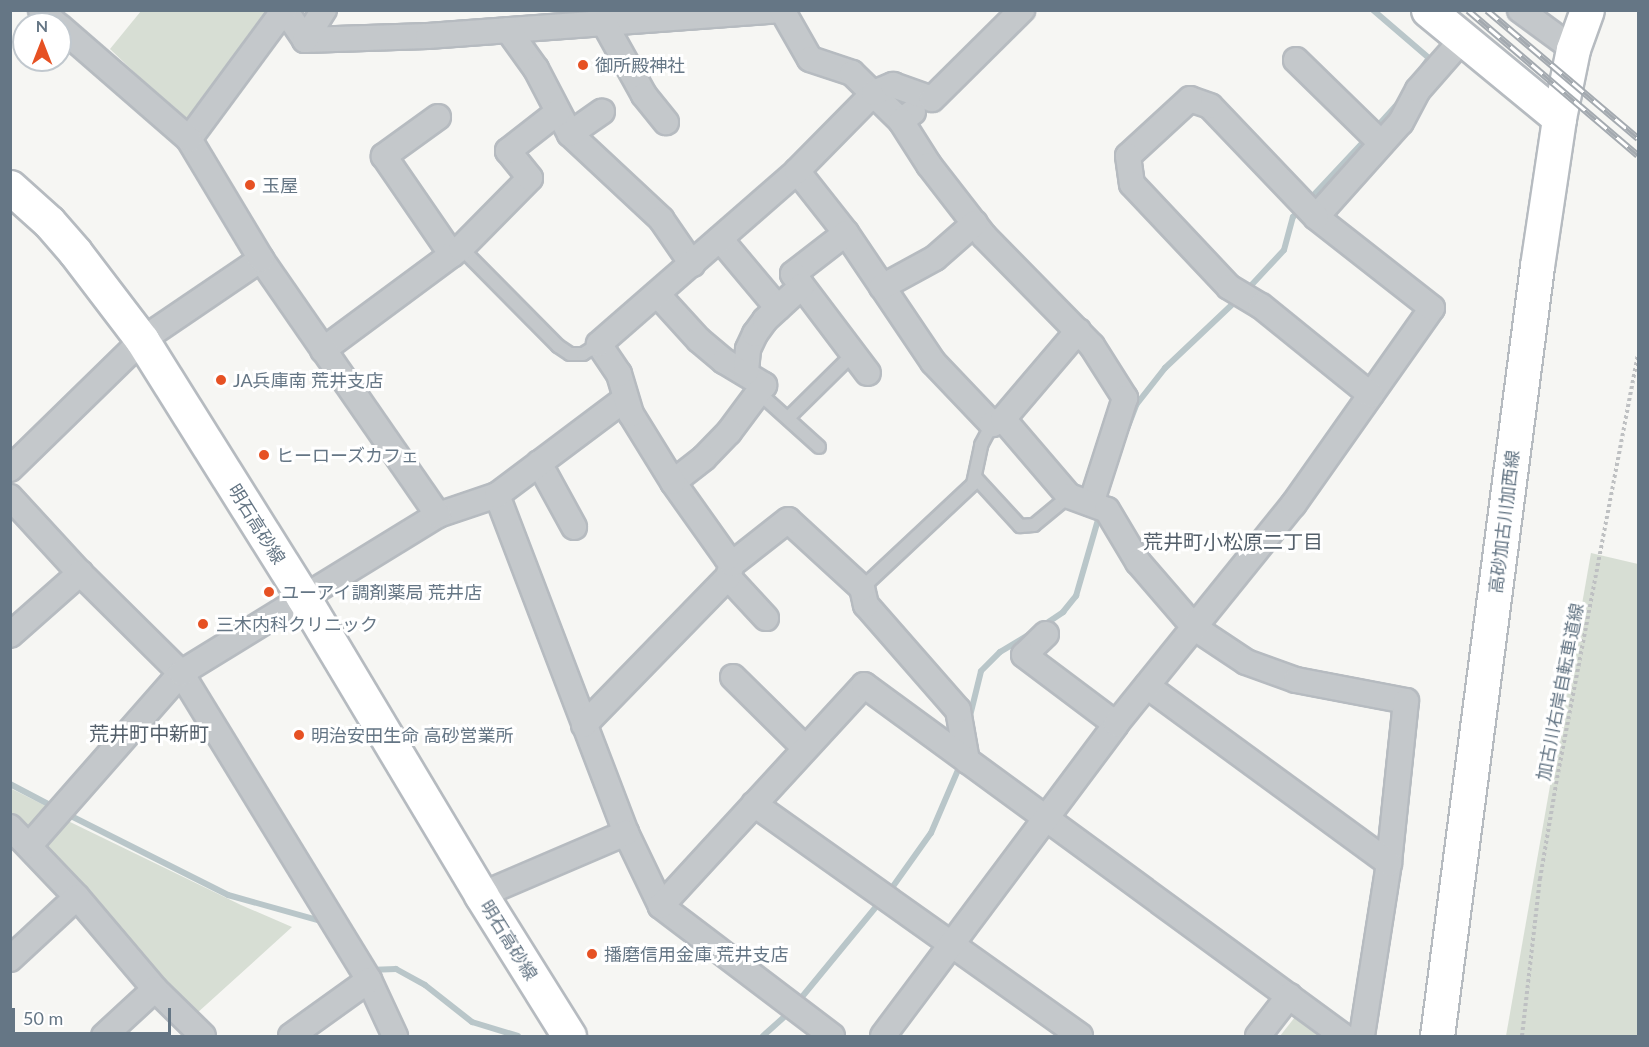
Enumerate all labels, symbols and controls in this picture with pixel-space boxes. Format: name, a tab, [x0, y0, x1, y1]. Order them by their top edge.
north arrow	[12, 12, 72, 72]
text: N	[36, 16, 48, 35]
place label: 御所殿神社	[595, 54, 685, 76]
marker: 御所殿神社	[576, 58, 590, 72]
place label: 玉屋	[262, 174, 298, 196]
marker: 玉屋	[243, 178, 257, 192]
place label: JA兵庫南 荒井支店	[233, 369, 383, 391]
marker: JA兵庫南 荒井支店	[214, 373, 228, 387]
place label: ヒーローズカフェ	[276, 444, 420, 466]
marker: ヒーローズカフェ	[257, 448, 271, 462]
street label: 高砂加古川加西線	[1485, 449, 1523, 595]
street label: 明石高砂線	[224, 480, 290, 568]
district label: 荒井町小松原二丁目	[1143, 529, 1323, 553]
place label: ユーアイ調剤薬局 荒井店	[281, 581, 484, 603]
marker: ユーアイ調剤薬局 荒井店	[262, 585, 276, 599]
street label: 加古川右岸自転車道線	[1532, 602, 1588, 782]
place label: 三木内科クリニック	[216, 613, 378, 635]
marker: 三木内科クリニック	[194, 615, 212, 633]
district label: 荒井町中新町	[89, 721, 209, 745]
place label: 明治安田生命 高砂営業所	[311, 724, 514, 746]
marker: 明治安田生命 高砂営業所	[292, 728, 306, 742]
street label: 明石高砂線	[476, 896, 542, 984]
place label: 播磨信用金庫 荒井支店	[604, 943, 789, 965]
marker: 播磨信用金庫 荒井支店	[585, 947, 599, 961]
scale bar	[15, 996, 174, 1034]
text: 50 m	[23, 1007, 63, 1029]

